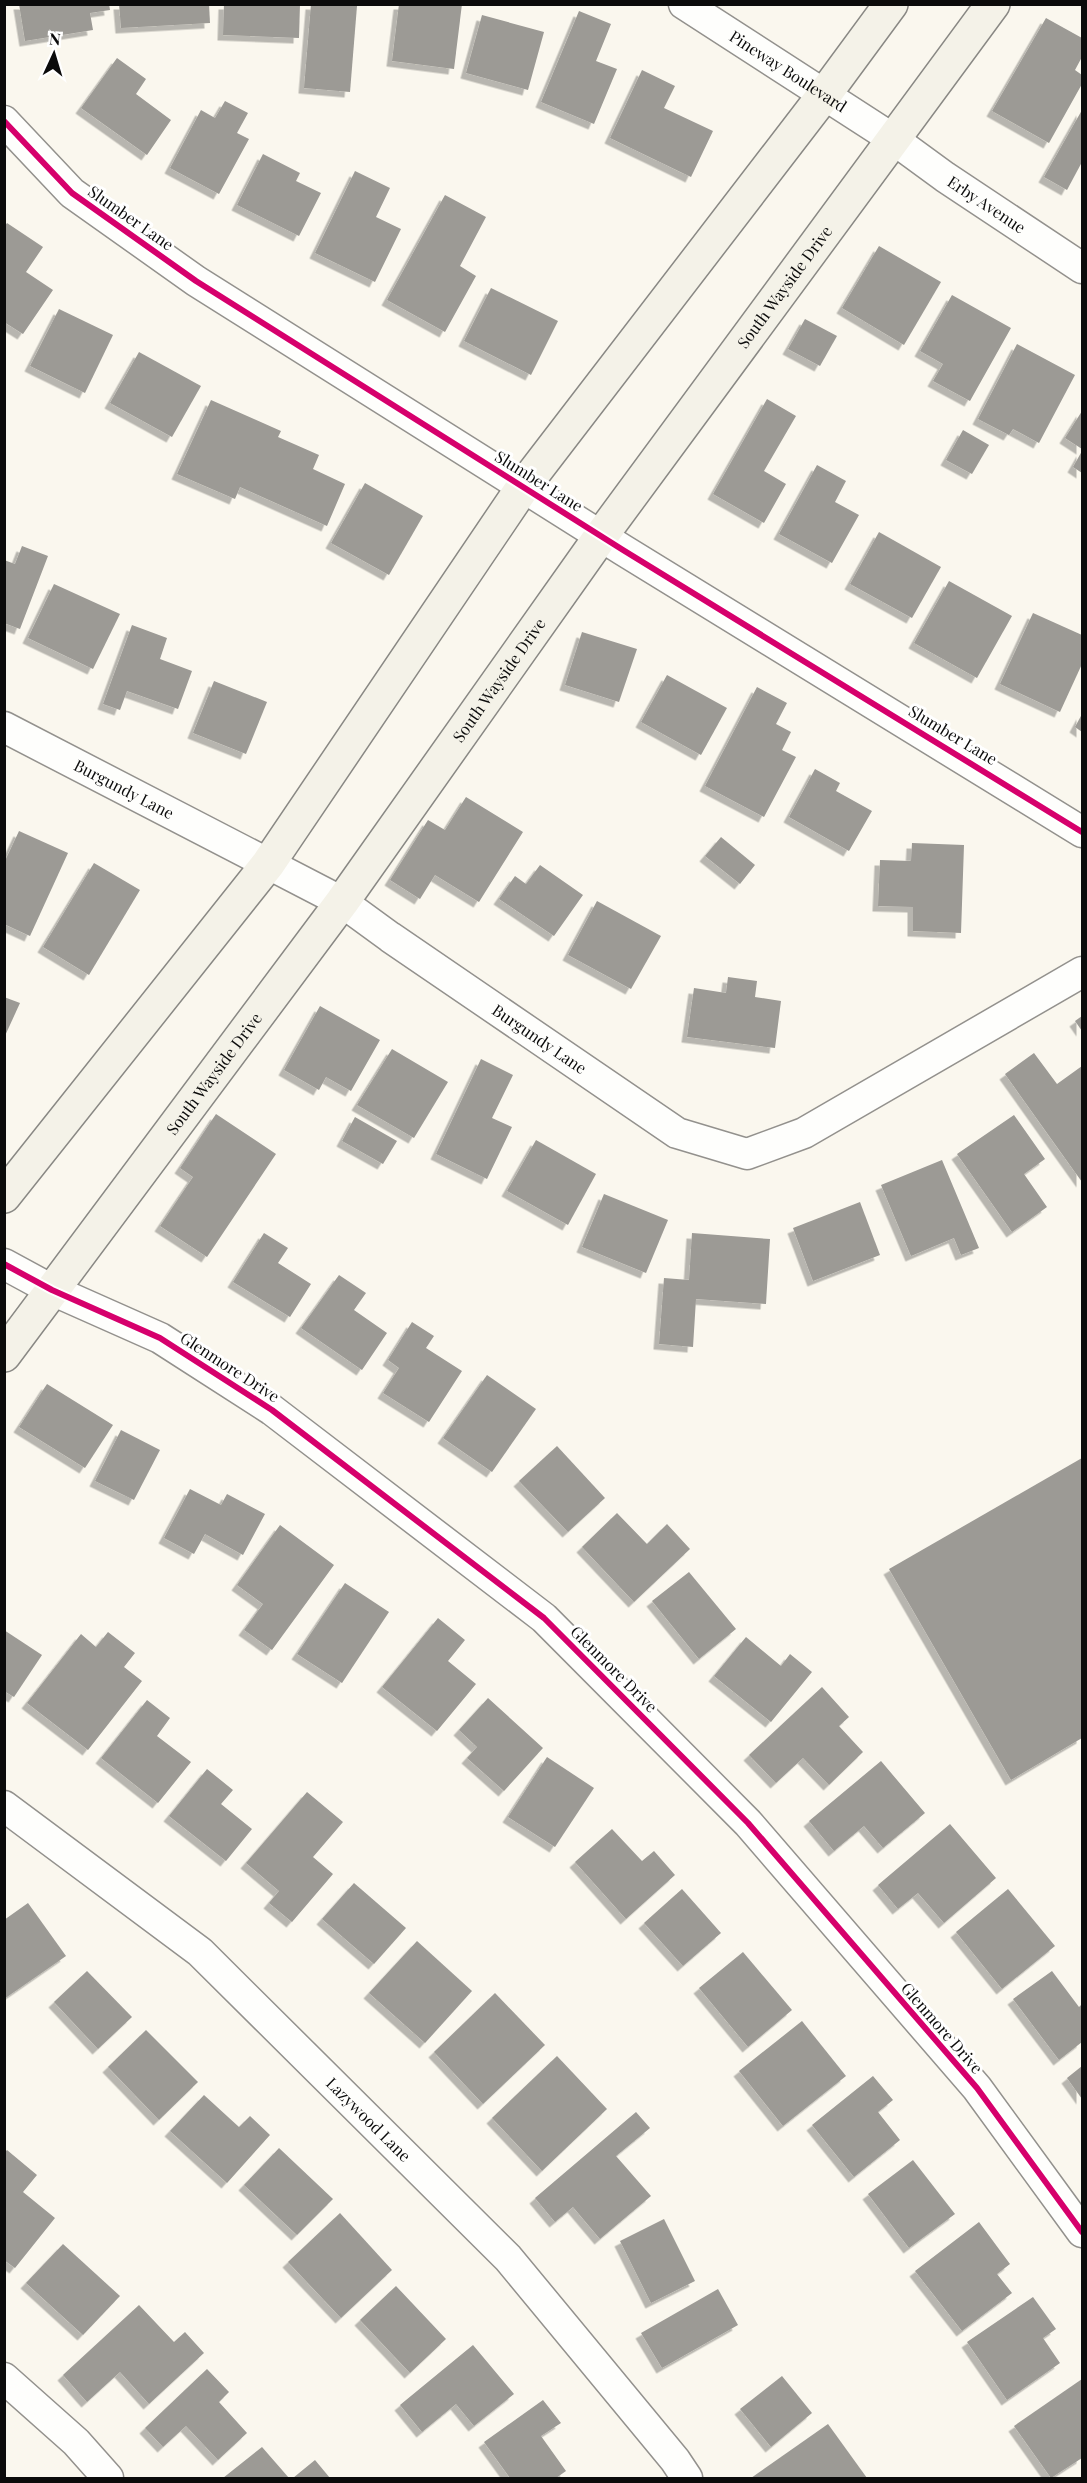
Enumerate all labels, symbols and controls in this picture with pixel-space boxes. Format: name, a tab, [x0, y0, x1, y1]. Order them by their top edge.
north arrow	[24, 24, 84, 84]
street label: Pineway Boulevard	[726, 25, 851, 117]
text: N	[49, 28, 62, 49]
street label: Erby Avenue	[944, 171, 1030, 238]
street label: Slumber Lane	[84, 180, 178, 255]
street label: South Wayside Drive	[732, 221, 836, 352]
street label: Slumber Lane	[491, 445, 587, 516]
street label: South Wayside Drive	[447, 614, 550, 746]
street label: Slumber Lane	[905, 700, 1001, 769]
street label: Burgundy Lane	[71, 754, 178, 823]
street label: Burgundy Lane	[489, 999, 591, 1078]
street label: South Wayside Drive	[161, 1008, 266, 1139]
street label: Glenmore Drive	[177, 1327, 284, 1406]
street label: Glenmore Drive	[567, 1621, 662, 1716]
street label: Glenmore Drive	[897, 1978, 988, 2078]
street label: Lazywood Lane	[322, 2072, 416, 2166]

